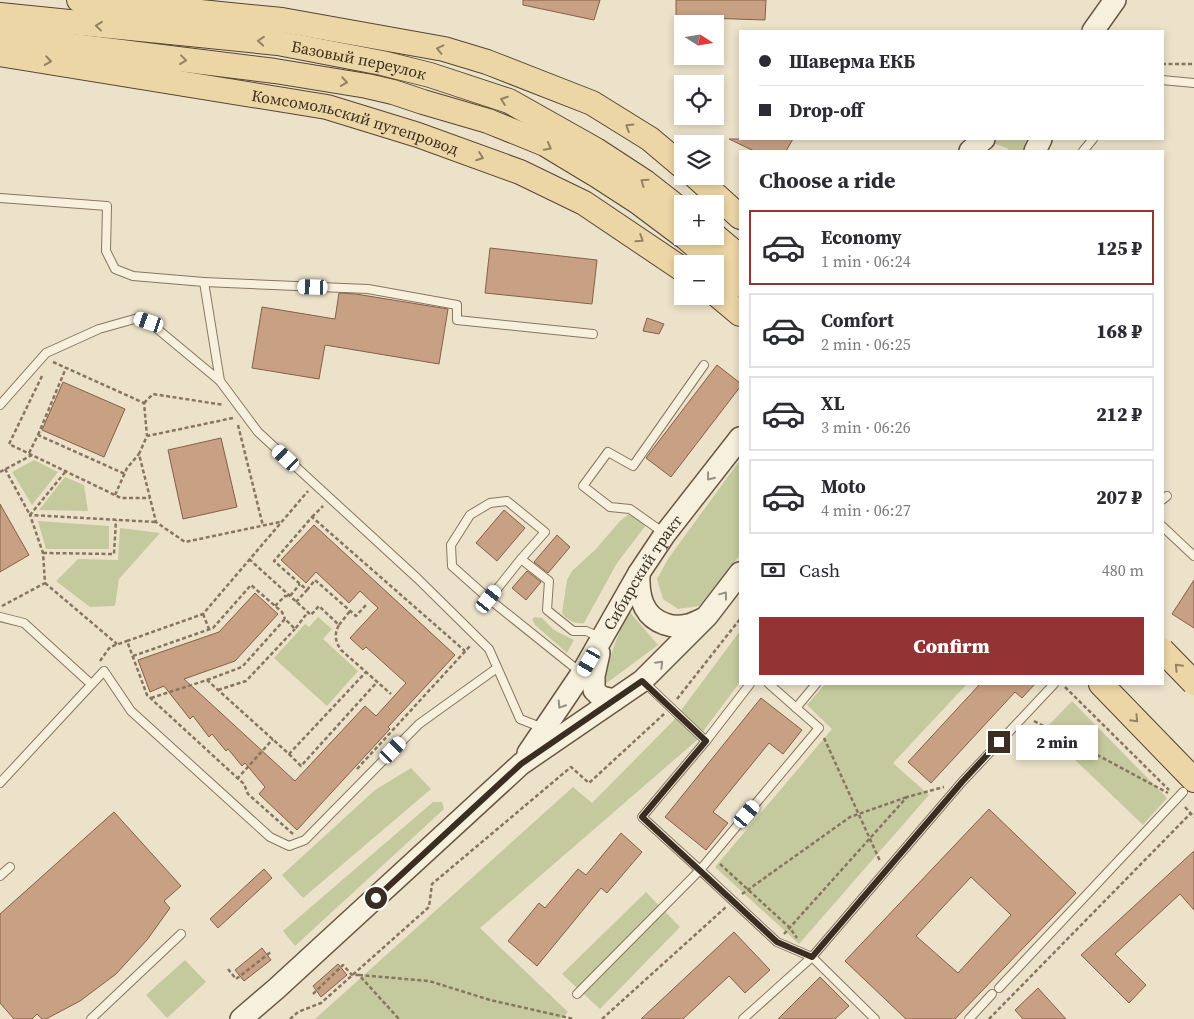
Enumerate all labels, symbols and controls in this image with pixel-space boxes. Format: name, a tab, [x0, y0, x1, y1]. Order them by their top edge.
north arrow	[674, 15, 724, 65]
map controls	[674, 15, 724, 305]
one-way arrow	[95, 21, 103, 32]
street label: Базовый переулок	[290, 35, 429, 85]
one-way arrow	[257, 36, 265, 47]
one-way arrow	[436, 44, 445, 55]
text: Шаверма ЕКБ	[789, 48, 915, 74]
one-way arrow	[179, 54, 187, 65]
one-way arrow	[44, 56, 53, 66]
button: locate	[674, 75, 724, 125]
one-way arrow	[340, 76, 348, 87]
street label: Комсомольский путепровод	[250, 84, 462, 160]
one-way arrow	[500, 96, 509, 106]
text: Drop-off	[789, 97, 863, 123]
one-way arrow	[626, 123, 635, 133]
button: layers	[674, 135, 724, 185]
one-way arrow	[543, 140, 552, 150]
one-way arrow	[475, 151, 484, 161]
text: Choose a ride	[759, 165, 896, 195]
one-way arrow	[640, 179, 650, 188]
button: +	[674, 195, 724, 245]
text: Economy	[821, 224, 902, 250]
icon: car	[761, 225, 806, 270]
one-way arrow	[634, 233, 643, 242]
text: 125 ₽	[1096, 235, 1142, 261]
text: 1 min · 06:24	[821, 250, 911, 272]
button: −	[674, 255, 724, 305]
car	[297, 279, 328, 295]
text: Comfort	[821, 307, 894, 333]
icon: car	[761, 308, 806, 353]
car	[132, 310, 165, 334]
text: 168 ₽	[1096, 318, 1142, 344]
text: 2 min · 06:25	[821, 333, 911, 355]
text: XL	[821, 390, 844, 416]
icon: car	[761, 391, 806, 436]
text: 212 ₽	[1096, 401, 1142, 427]
text: 3 min · 06:26	[821, 416, 911, 438]
car	[269, 442, 302, 474]
one-way arrow	[707, 471, 716, 481]
text: Moto	[821, 473, 866, 499]
icon: car	[761, 474, 806, 519]
text: 207 ₽	[1096, 484, 1142, 510]
text: 4 min · 06:27	[821, 499, 911, 521]
street label: Сибирский тракт	[598, 510, 687, 634]
icon: cash	[759, 556, 787, 584]
text: Cash	[799, 557, 840, 583]
text: 480 m	[1102, 559, 1144, 581]
car	[473, 583, 504, 615]
one-way arrow	[718, 592, 726, 601]
button: Confirm	[759, 617, 1144, 675]
car	[575, 645, 602, 679]
one-way arrow	[654, 661, 663, 670]
one-way arrow	[1175, 664, 1184, 673]
one-way arrow	[558, 699, 567, 709]
one-way arrow	[1129, 713, 1138, 722]
callout: 2 min	[1016, 724, 1099, 760]
route end	[988, 731, 1010, 753]
text: 2 min	[1036, 731, 1078, 753]
car	[377, 734, 408, 766]
car	[731, 798, 762, 830]
route start	[365, 887, 387, 909]

